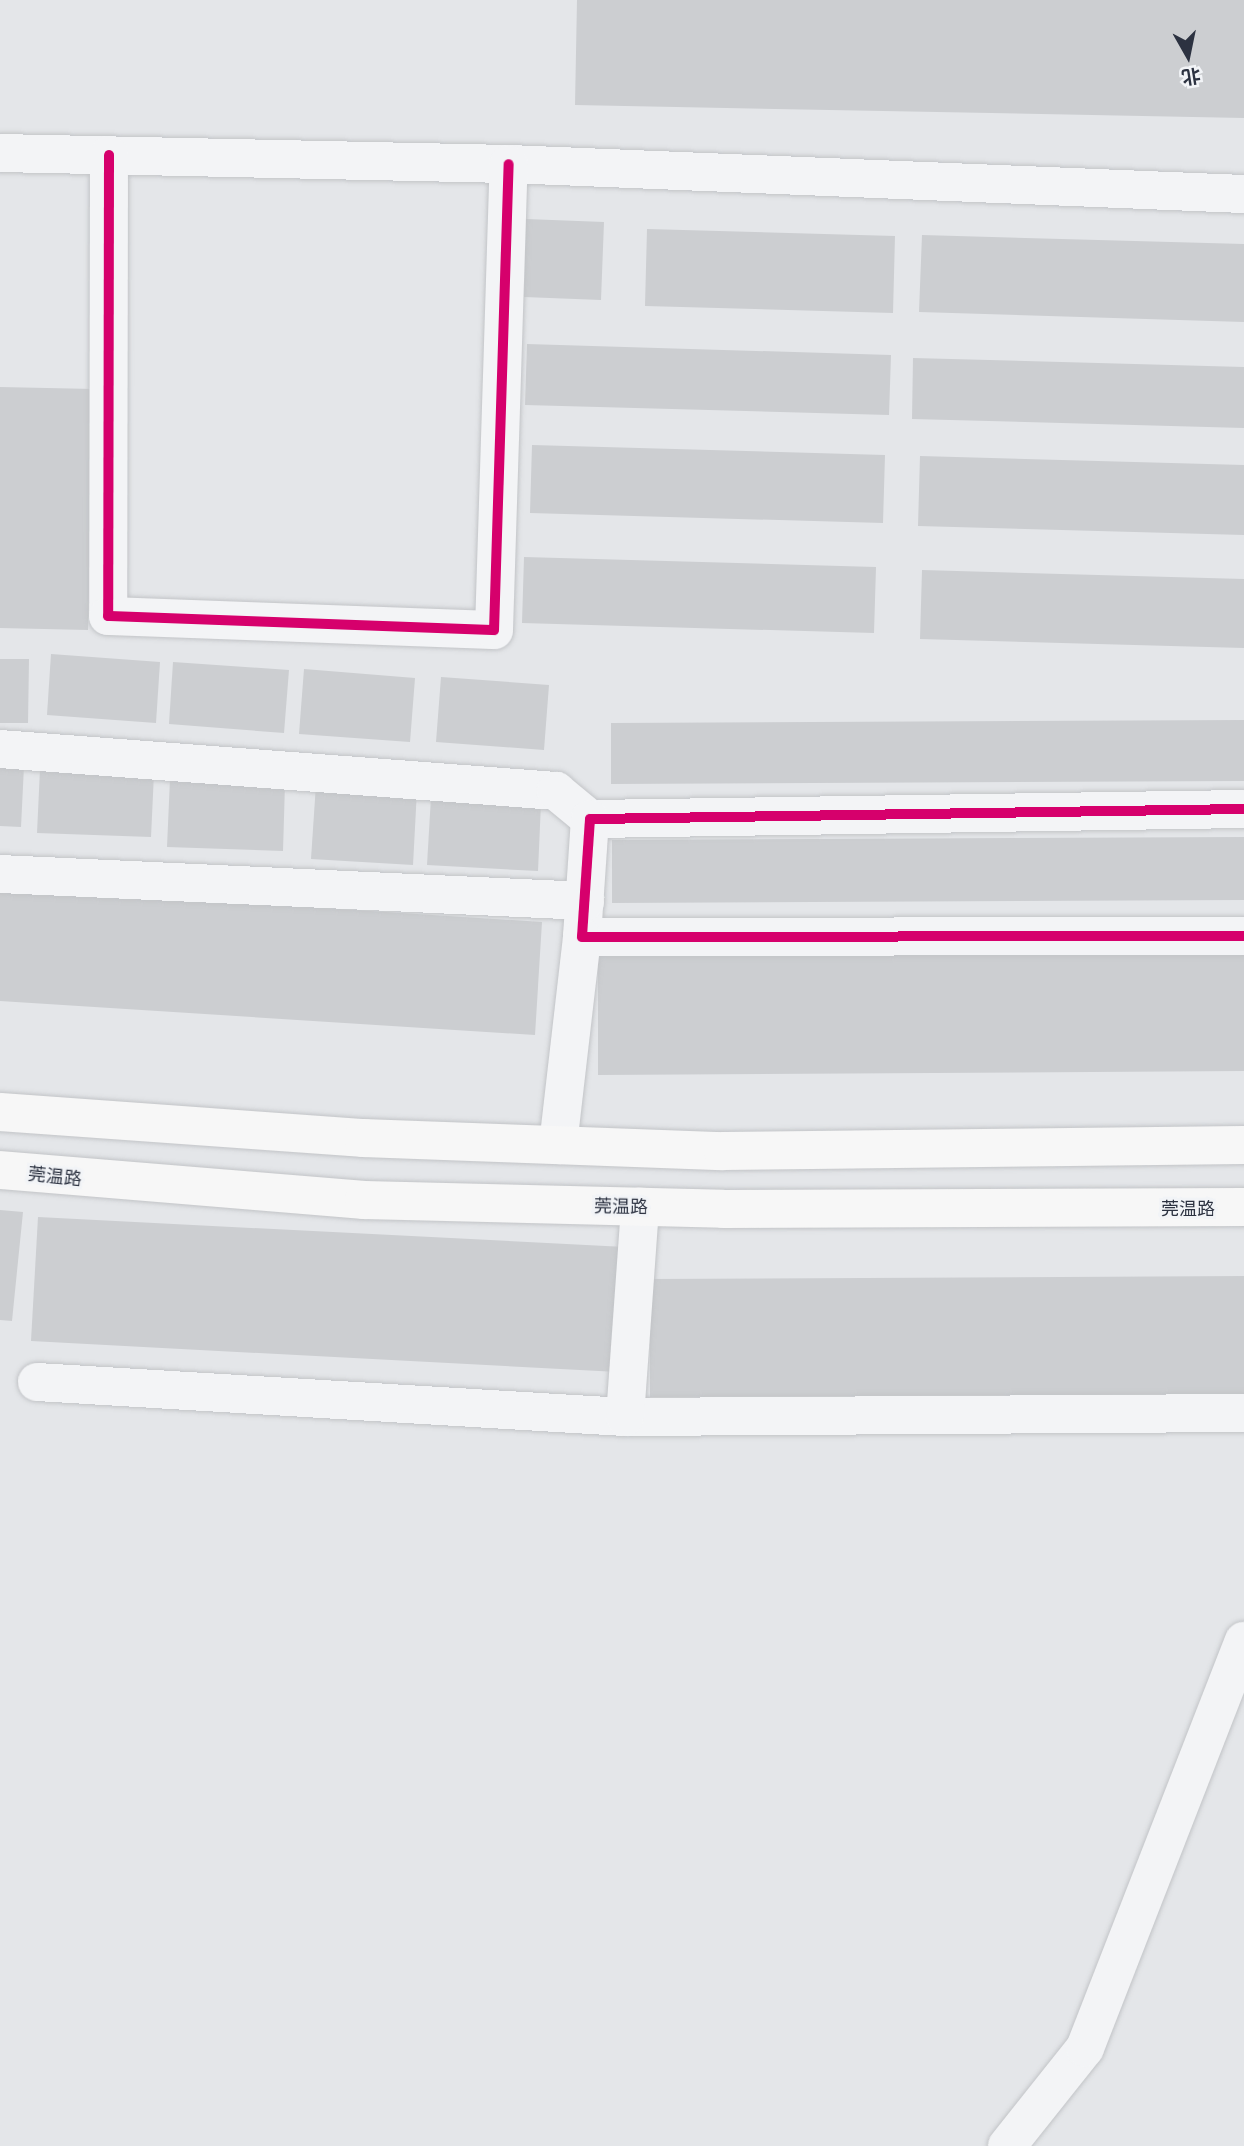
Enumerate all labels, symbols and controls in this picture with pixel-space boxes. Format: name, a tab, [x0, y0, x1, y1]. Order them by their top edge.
north arrow	[1153, 21, 1223, 91]
text: 北	[1180, 62, 1203, 91]
street label: 莞温路	[27, 1162, 83, 1190]
street label: 莞温路	[594, 1195, 648, 1217]
street label: 莞温路	[1161, 1197, 1215, 1219]

